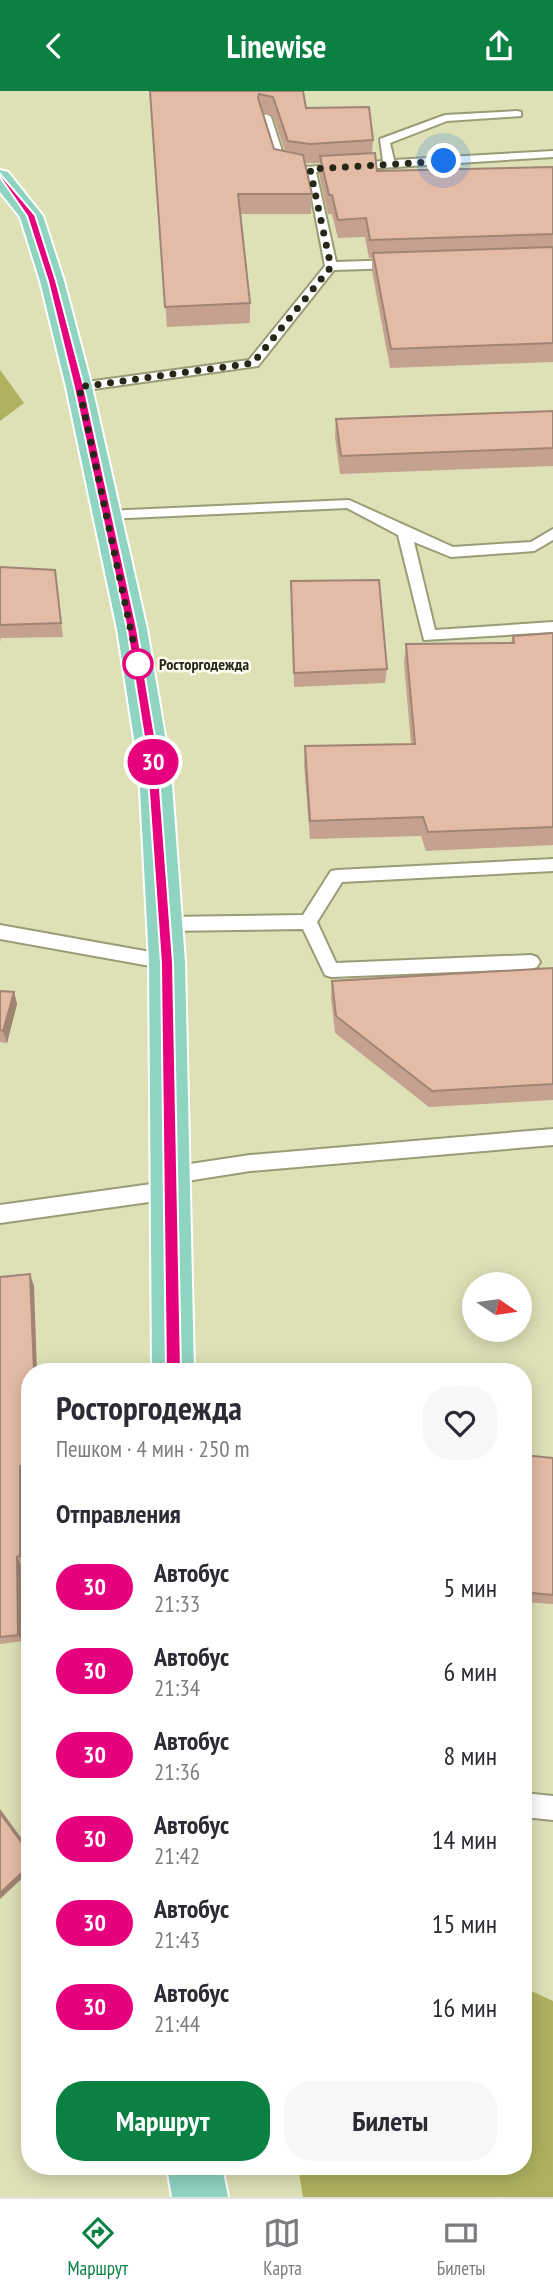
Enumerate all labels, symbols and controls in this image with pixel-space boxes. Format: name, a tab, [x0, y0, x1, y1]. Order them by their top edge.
text: Linewise	[226, 25, 327, 67]
icon: back	[35, 27, 73, 65]
icon: share	[480, 27, 518, 65]
your location	[426, 143, 461, 178]
marker: Росторгодежда	[123, 649, 153, 679]
place label: Росторгодежда	[159, 654, 249, 674]
line badge: 30	[122, 739, 184, 785]
text: 30	[142, 746, 164, 777]
north arrow	[462, 1272, 532, 1342]
map controls	[462, 1272, 532, 1342]
text: Росторгодежда	[56, 1386, 242, 1429]
button: heart	[423, 1386, 497, 1460]
text: Пешком · 4 мин · 250 m	[56, 1434, 249, 1463]
text: Отправления	[56, 1497, 181, 1530]
text: Автобус	[154, 1556, 229, 1589]
text: 30	[83, 1571, 106, 1602]
text: 5 мин	[444, 1571, 497, 1604]
text: 21:33	[154, 1589, 200, 1618]
text: Автобус	[154, 1640, 229, 1673]
text: 30	[83, 1655, 106, 1686]
text: 6 мин	[444, 1655, 497, 1688]
text: 21:34	[154, 1673, 200, 1702]
text: Автобус	[154, 1724, 229, 1757]
text: 30	[83, 1739, 106, 1770]
text: 8 мин	[444, 1739, 497, 1772]
text: 21:36	[154, 1757, 200, 1786]
text: Автобус	[154, 1808, 229, 1841]
text: 30	[83, 1823, 106, 1854]
text: 14 мин	[432, 1823, 497, 1856]
text: 21:42	[154, 1841, 200, 1870]
text: Автобус	[154, 1892, 229, 1925]
text: 30	[83, 1907, 106, 1938]
text: 15 мин	[432, 1907, 497, 1940]
text: 21:43	[154, 1925, 200, 1954]
text: Автобус	[154, 1976, 229, 2009]
text: 30	[83, 1991, 106, 2022]
text: 16 мин	[432, 1991, 497, 2024]
text: 21:44	[154, 2009, 200, 2038]
button: Маршрут	[56, 2081, 270, 2161]
button: Билеты	[284, 2081, 497, 2161]
tab: Маршрут	[67, 2214, 128, 2280]
tab: Карта	[263, 2214, 302, 2280]
tab: Билеты	[437, 2214, 486, 2280]

